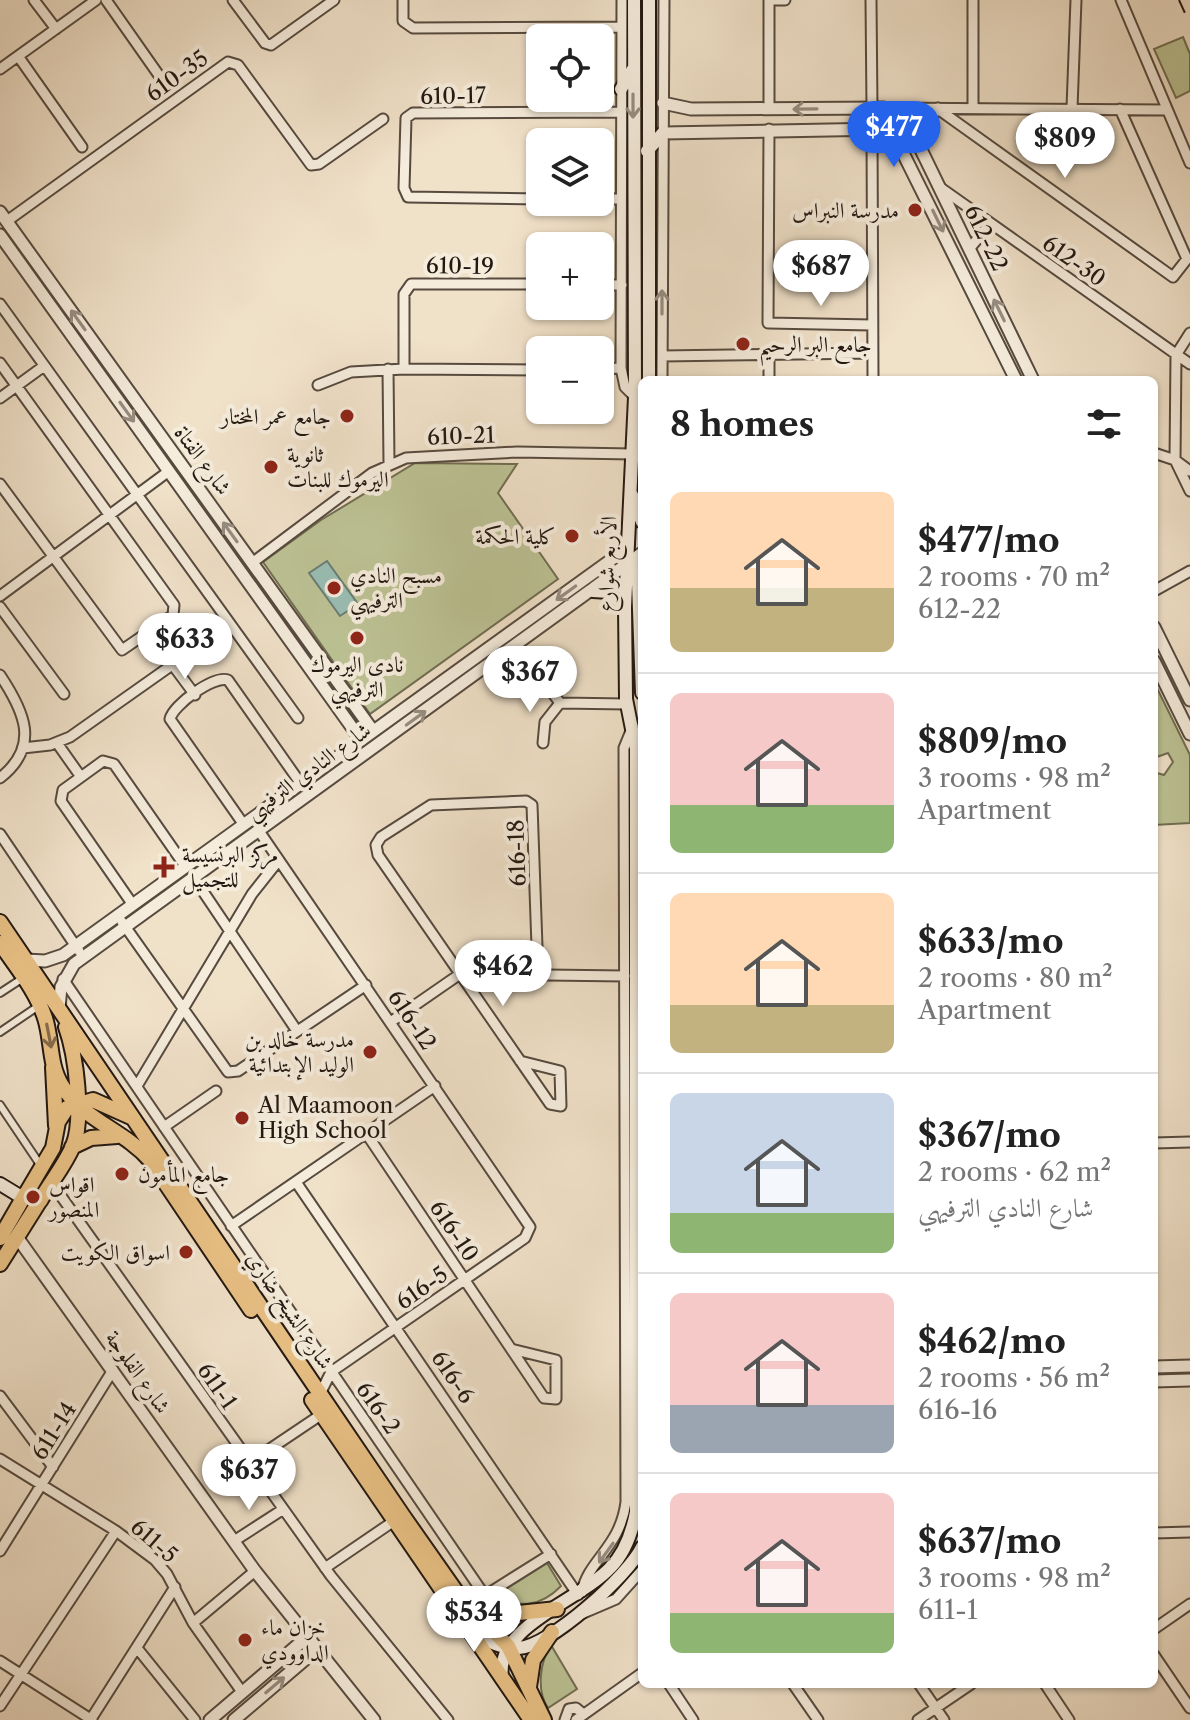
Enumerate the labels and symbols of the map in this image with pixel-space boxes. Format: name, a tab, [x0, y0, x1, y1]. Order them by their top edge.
street label: 610-35	[141, 44, 213, 108]
street label: 610-17	[420, 82, 486, 110]
one-way arrow	[626, 92, 641, 119]
one-way arrow	[792, 101, 819, 116]
pin: $477	[847, 101, 941, 169]
pin: $809	[1018, 112, 1112, 180]
place label: مدرسة النبراس	[792, 197, 899, 224]
marker: مدرسة النبراس	[906, 201, 924, 219]
street label: 612-22	[958, 201, 1014, 275]
one-way arrow	[931, 208, 946, 232]
street label: 612-30	[1037, 230, 1111, 292]
pin: $687	[774, 240, 868, 308]
street label: 610-19	[426, 252, 494, 280]
one-way arrow	[654, 289, 670, 316]
one-way arrow	[991, 298, 1006, 322]
one-way arrow	[70, 310, 86, 332]
place label: جامع البر الرحيم	[759, 331, 872, 366]
marker: جامع البر الرحيم	[734, 335, 752, 353]
one-way arrow	[119, 401, 135, 423]
place label: جامع عمر المختار	[219, 403, 331, 436]
marker: جامع عمر المختار	[338, 407, 356, 425]
street label: شارع الفتاة	[165, 420, 237, 503]
street label: 610-21	[427, 421, 495, 451]
place label: ثانوية اليرموك للبنات	[287, 441, 389, 493]
marker: ثانوية اليرموك للبنات	[262, 458, 280, 476]
street label: الأربع شوارع	[590, 516, 628, 613]
one-way arrow	[222, 521, 238, 543]
place label: كلية الحكمة	[475, 523, 556, 550]
marker: كلية الحكمة	[563, 527, 581, 545]
place label: مسبح النادي الترفيهي	[350, 562, 442, 621]
marker: مسبح النادي الترفيهي	[325, 579, 343, 597]
one-way arrow	[555, 584, 577, 601]
pin: $633	[138, 613, 232, 681]
marker: نادي اليرموك الترفيهي	[348, 629, 366, 647]
pin: $367	[483, 646, 577, 714]
place label: نادي اليرموك الترفيهي	[310, 651, 404, 710]
one-way arrow	[405, 710, 427, 726]
street label: شارع النادي الترفيهي	[240, 716, 380, 831]
street label: 616-18	[502, 819, 532, 887]
place label: مركز البرنسيسة للتجميل	[182, 841, 278, 895]
marker: مركز البرنسيسة للتجميل	[153, 856, 175, 878]
pin: $462	[456, 940, 550, 1008]
street label: 616-12	[382, 985, 442, 1055]
one-way arrow	[43, 1023, 58, 1048]
place label: مدرسة خالد بن الوليد الإبتدائية	[245, 1026, 354, 1081]
marker: مدرسة خالد بن الوليد الإبتدائية	[361, 1043, 379, 1061]
place label: Al Maamoon High School	[257, 1092, 393, 1144]
marker: Al Maamoon High School	[233, 1109, 251, 1127]
place label: جامع المأمون	[138, 1159, 229, 1194]
marker: جامع المأمون	[113, 1165, 131, 1183]
place label: اقواس المنصور	[47, 1171, 99, 1223]
marker: اقواس المنصور	[24, 1188, 42, 1206]
street label: 616-10	[424, 1195, 484, 1267]
place label: اسواق الكويت	[61, 1239, 170, 1266]
marker: اسواق الكويت	[177, 1243, 195, 1261]
street label: شارع الشيخ ضاري	[236, 1246, 339, 1377]
street label: 616-5	[391, 1261, 453, 1315]
street label: شارع الفلوجة	[96, 1325, 176, 1422]
street label: 616-6	[426, 1345, 480, 1409]
street label: 611-1	[191, 1358, 243, 1414]
street label: 616-2	[350, 1377, 406, 1439]
street label: 611-14	[26, 1397, 82, 1465]
pin: $637	[202, 1444, 296, 1512]
street label: 611-5	[125, 1513, 183, 1569]
one-way arrow	[598, 1542, 615, 1563]
pin: $534	[427, 1586, 521, 1654]
place label: خزان ماء الداوودي	[261, 1614, 329, 1670]
marker: خزان ماء الداوودي	[236, 1631, 254, 1649]
one-way arrow	[264, 1676, 284, 1694]

